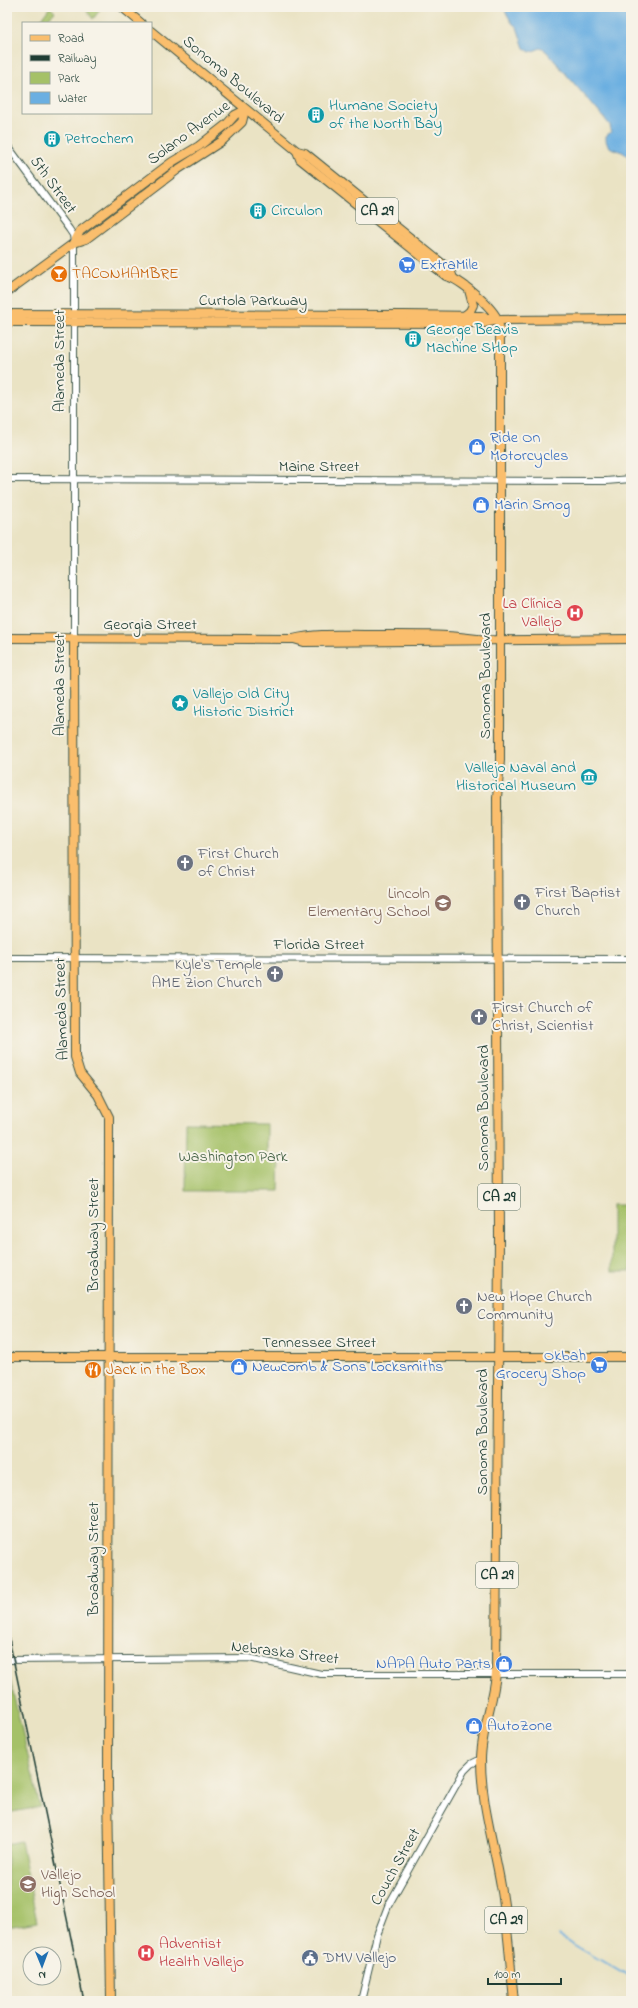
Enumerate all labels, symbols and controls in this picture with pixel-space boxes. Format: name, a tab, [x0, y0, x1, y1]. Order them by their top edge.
legend	[22, 22, 152, 114]
text: Road	[58, 30, 84, 48]
street label: Sonoma Boulevard	[177, 30, 289, 130]
text: Railway	[58, 50, 97, 69]
text: Park	[58, 70, 80, 88]
text: Water	[58, 90, 87, 108]
street label: Solano Avenue	[143, 94, 236, 171]
place label: Humane Society of the North Bay	[329, 94, 442, 136]
building icon: Humane Society of the North Bay	[306, 105, 326, 125]
place label: Petrochem	[65, 127, 133, 151]
building icon: Petrochem	[42, 129, 62, 149]
street label: 5th Street	[24, 151, 83, 219]
road number: CA 29	[356, 198, 398, 224]
place label: Circulon	[271, 199, 323, 223]
building icon: Circulon	[248, 201, 268, 221]
place label: ExtraMile	[420, 253, 479, 277]
supermarket icon: ExtraMile	[397, 255, 417, 275]
place label: TACONHAMBRE	[72, 262, 179, 286]
bar icon: TACONHAMBRE	[49, 264, 69, 284]
street label: Curtola Parkway	[199, 289, 307, 313]
street label: Alameda Street	[48, 309, 72, 412]
place label: George Beavis Machine SHop	[426, 318, 519, 360]
building icon: George Beavis Machine SHop	[403, 329, 423, 349]
place label: Ride On Motorcycles	[490, 426, 568, 468]
shop icon: Ride On Motorcycles	[467, 437, 487, 457]
street label: Maine Street	[279, 455, 360, 479]
place label: Marin Smog	[494, 493, 570, 517]
shop icon: Marin Smog	[471, 495, 491, 515]
place label: La Clínica Vallejo	[503, 592, 562, 634]
hospital icon: La Clínica Vallejo	[565, 603, 585, 623]
street label: Georgia Street	[103, 613, 197, 637]
street label: Sonoma Boulevard	[474, 613, 498, 739]
street label: Alameda Street	[48, 633, 72, 736]
place label: Vallejo Old City Historic District	[192, 682, 295, 724]
place icon: Vallejo Old City Historic District	[170, 693, 190, 713]
place label: Vallejo Naval and Historical Museum	[456, 756, 576, 798]
museum icon: Vallejo Naval and Historical Museum	[579, 767, 599, 787]
place label: First Church of Christ	[197, 842, 279, 884]
church icon: First Church of Christ	[175, 853, 195, 873]
place label: First Baptist Church	[534, 881, 621, 923]
place label: Lincoln Elementary School	[307, 882, 430, 924]
church icon: First Baptist Church	[512, 892, 532, 912]
school or university icon: Lincoln Elementary School	[433, 893, 453, 913]
street label: Florida Street	[272, 933, 365, 957]
place label: Kyle's Temple AME Zion Church	[151, 953, 263, 995]
street label: Alameda Street	[48, 957, 76, 1061]
church icon: Kyle's Temple AME Zion Church	[265, 964, 285, 984]
place label: First Church of Christ, Scientist	[491, 996, 594, 1038]
church icon: First Church of Christ, Scientist	[469, 1007, 489, 1027]
street label: Sonoma Boulevard	[472, 1045, 496, 1171]
park label: Washington Park	[178, 1145, 289, 1169]
street label: Broadway Street	[82, 1177, 106, 1293]
road number: CA 29	[478, 1184, 520, 1210]
place label: New Hope Church Community	[477, 1285, 592, 1327]
church icon: New Hope Church Community	[454, 1296, 474, 1316]
street label: Tennessee Street	[262, 1331, 377, 1355]
place label: Okbah Grocery Shop	[496, 1344, 586, 1386]
place label: Newcomb & Sons Locksmiths	[252, 1355, 443, 1379]
supermarket icon: Okbah Grocery Shop	[589, 1355, 609, 1375]
shop icon: Newcomb & Sons Locksmiths	[229, 1357, 249, 1377]
place label: Jack in the Box	[106, 1358, 206, 1382]
restaurant icon: Jack in the Box	[83, 1360, 103, 1380]
street label: Sonoma Boulevard	[471, 1369, 495, 1495]
street label: Broadway Street	[82, 1501, 106, 1617]
road number: CA 29	[476, 1562, 518, 1588]
street label: Nebraska Street	[230, 1634, 341, 1672]
place label: NAPA Auto Parts	[376, 1652, 491, 1676]
shop icon: NAPA Auto Parts	[494, 1654, 514, 1674]
place label: AutoZone	[487, 1714, 553, 1738]
shop icon: AutoZone	[464, 1716, 484, 1736]
street label: Couch Street	[365, 1823, 427, 1910]
place label: Vallejo High School	[40, 1863, 115, 1905]
school or university icon: Vallejo High School	[18, 1874, 38, 1894]
road number: CA 29	[485, 1907, 527, 1933]
place label: Adventist Health Vallejo	[159, 1932, 244, 1974]
hospital icon: Adventist Health Vallejo	[136, 1943, 156, 1963]
north arrow	[22, 1946, 62, 1986]
place label: DMV Vallejo	[322, 1946, 396, 1970]
public building icon: DMV Vallejo	[300, 1948, 320, 1968]
scale bar	[488, 1960, 561, 1986]
text: 100 m	[494, 1966, 521, 1984]
text: N	[38, 1967, 46, 1983]

